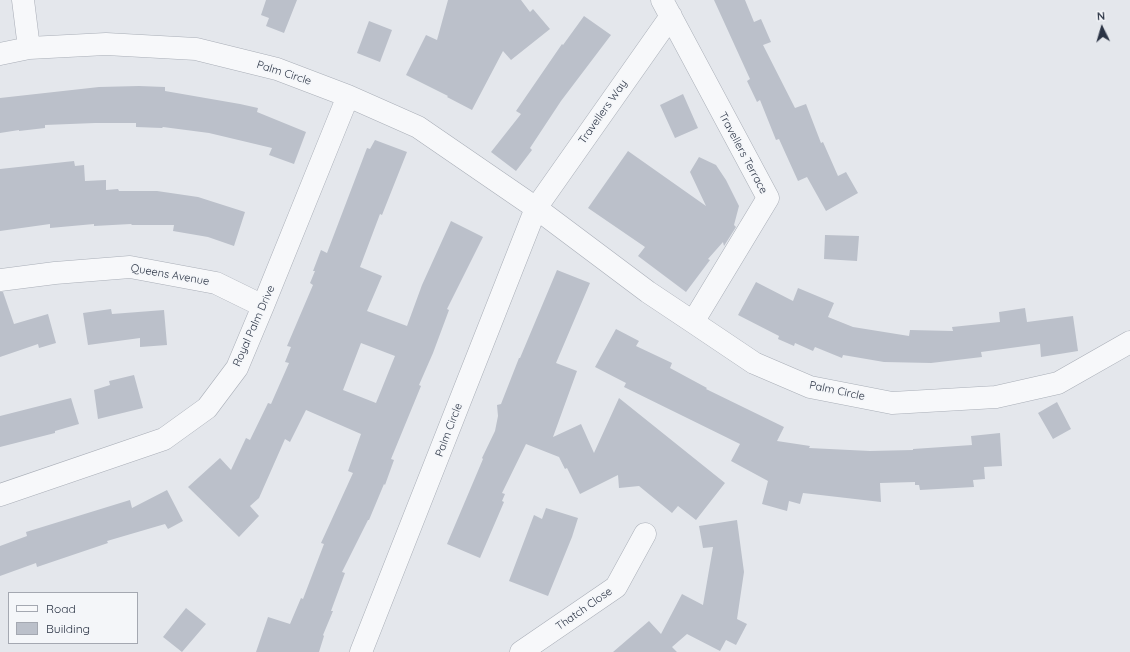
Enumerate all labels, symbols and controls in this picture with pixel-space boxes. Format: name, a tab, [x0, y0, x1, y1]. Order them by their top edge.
north arrow	[1082, 8, 1122, 48]
text: N	[1096, 9, 1106, 23]
street label: Palm Circle	[255, 58, 313, 88]
street label: Travellers Way	[576, 77, 630, 147]
street label: Travellers Terrace	[716, 110, 770, 196]
street label: Queens Avenue	[130, 262, 210, 288]
street label: Royal Palm Drive	[230, 283, 278, 369]
street label: Palm Circle	[808, 379, 866, 403]
street label: Palm Circle	[433, 401, 465, 459]
street label: Thatch Close	[553, 585, 615, 633]
legend	[8, 592, 138, 644]
text: Road	[46, 601, 76, 616]
text: Building	[46, 621, 90, 636]

